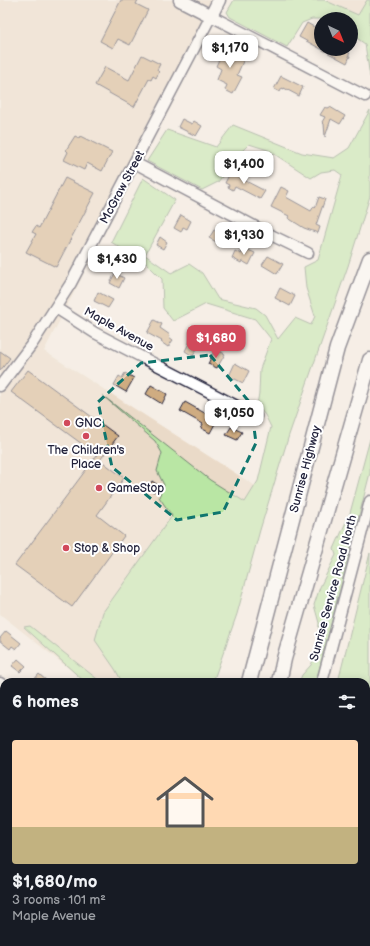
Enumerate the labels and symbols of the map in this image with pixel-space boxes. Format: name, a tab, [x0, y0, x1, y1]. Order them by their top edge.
north arrow	[314, 12, 358, 56]
pin: $1,170	[197, 35, 263, 69]
street label: McGraw Street	[97, 148, 148, 226]
pin: $1,400	[211, 151, 277, 185]
pin: $1,930	[211, 222, 277, 256]
pin: $1,430	[84, 246, 150, 280]
street label: Maple Avenue	[81, 304, 156, 355]
pin: $1,680	[183, 325, 249, 359]
pin: $1,050	[201, 400, 267, 434]
place label: GNC	[75, 416, 102, 431]
marker: GNC	[62, 418, 72, 428]
street label: Sunrise Highway	[287, 423, 324, 514]
marker: The Children's Place	[81, 431, 91, 441]
place label: The Children's Place	[48, 443, 124, 472]
place label: GameStop	[107, 481, 164, 496]
marker: GameStop	[94, 483, 104, 493]
street label: Sunrise Service Road North	[307, 513, 360, 663]
place label: Stop & Shop	[74, 541, 140, 556]
marker: Stop & Shop	[61, 543, 71, 553]

